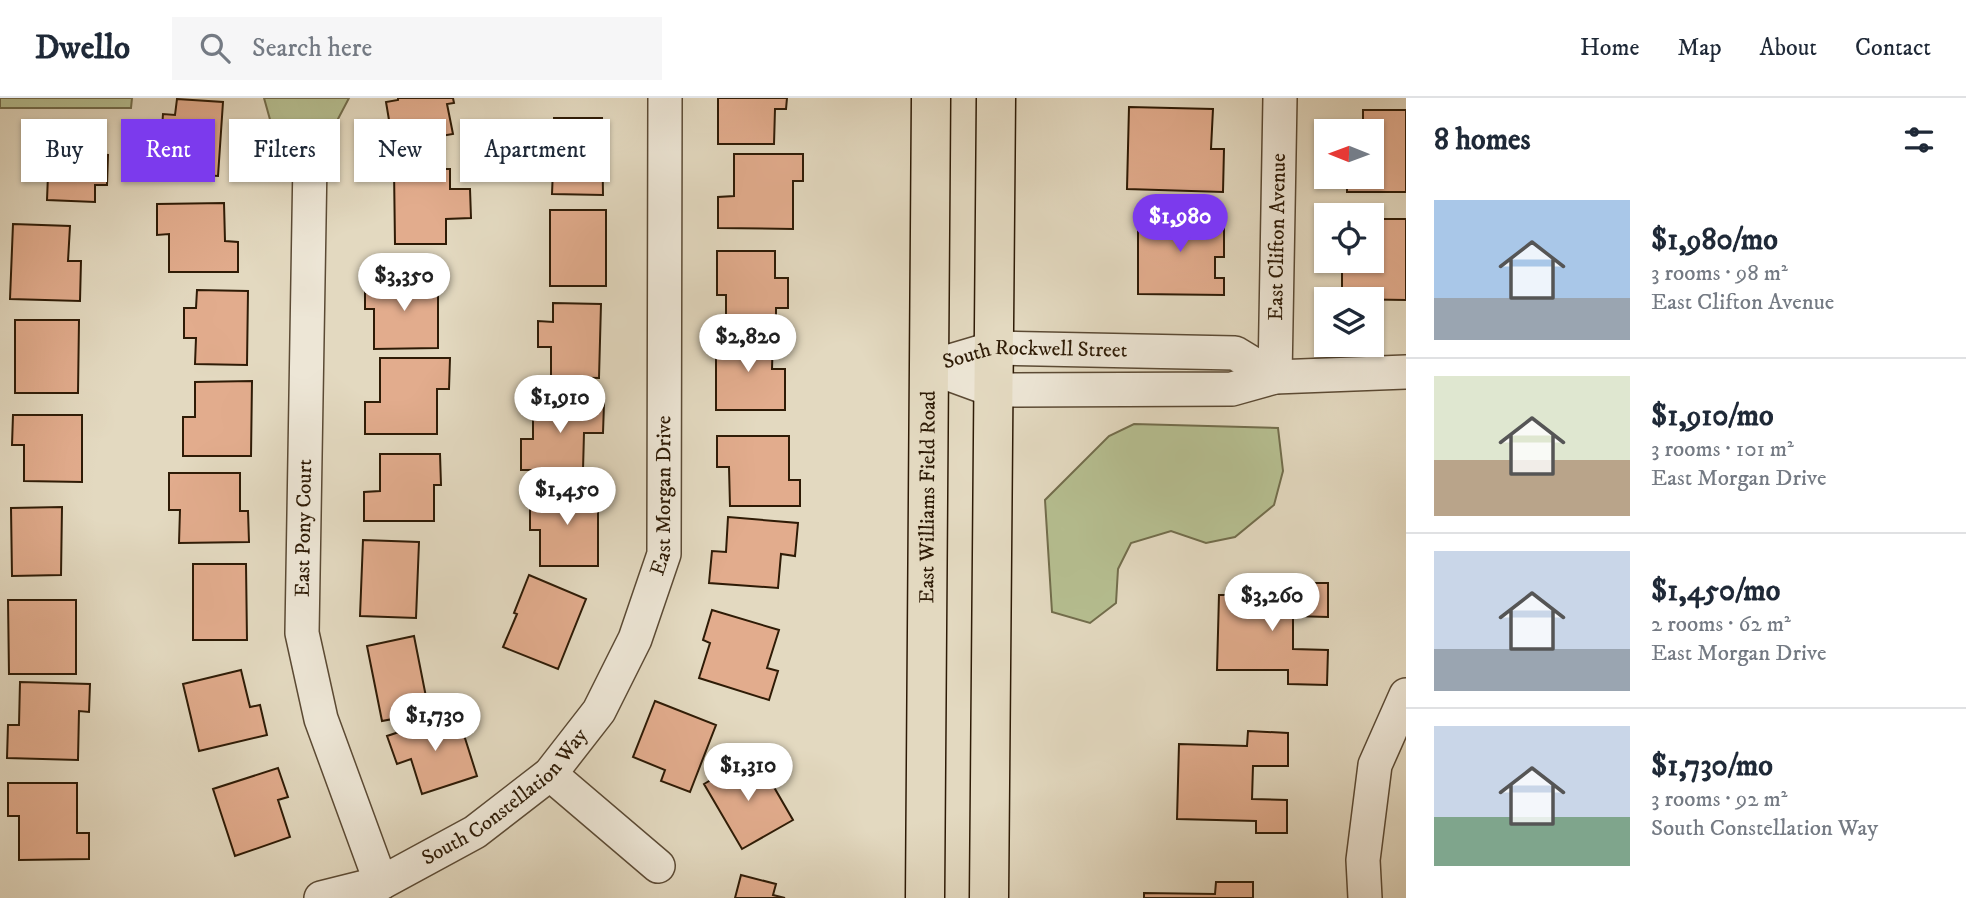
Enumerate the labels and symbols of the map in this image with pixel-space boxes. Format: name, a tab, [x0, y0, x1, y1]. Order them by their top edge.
north arrow	[1314, 119, 1384, 189]
street label: East Clifton Avenue	[1263, 153, 1292, 321]
pin: $1,980	[1123, 194, 1237, 254]
pin: $3,350	[347, 254, 461, 313]
pin: $2,820	[691, 314, 805, 374]
street label: South Rockwell Street	[940, 335, 1128, 376]
pin: $1,910	[503, 376, 617, 435]
street label: East Williams Field Road	[914, 390, 942, 604]
street label: East Morgan Drive	[645, 415, 677, 579]
street label: East Pony Court	[290, 458, 318, 597]
pin: $1,450	[510, 468, 624, 527]
pin: $3,260	[1215, 574, 1329, 633]
pin: $1,730	[378, 694, 492, 753]
street label: South Constellation Way	[417, 722, 594, 871]
pin: $1,310	[691, 744, 805, 803]

